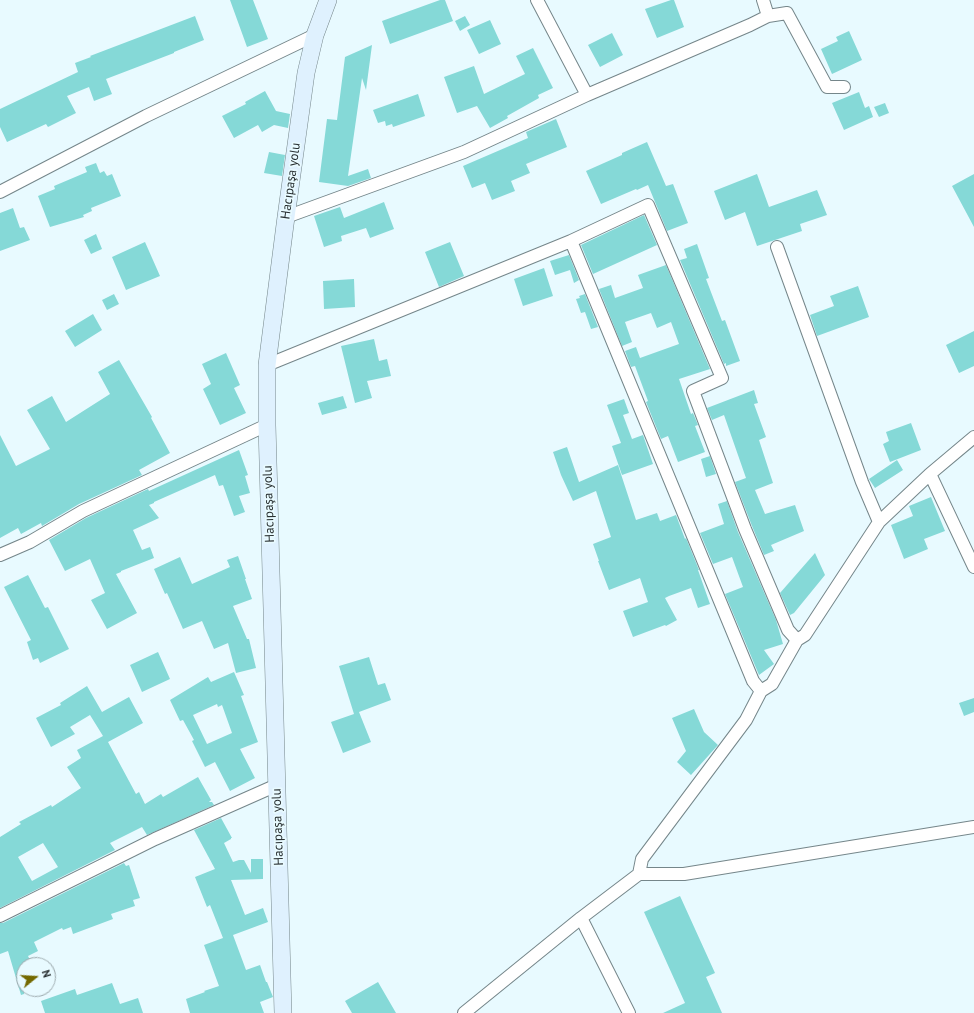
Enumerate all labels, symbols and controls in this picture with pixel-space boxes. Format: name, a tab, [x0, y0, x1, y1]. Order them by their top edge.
street label: Hacıpaşa yolu	[278, 142, 304, 220]
street label: Hacıpaşa yolu	[260, 465, 278, 543]
street label: Hacıpaşa yolu	[269, 788, 287, 866]
north arrow	[16, 957, 56, 997]
text: N	[39, 968, 54, 979]

